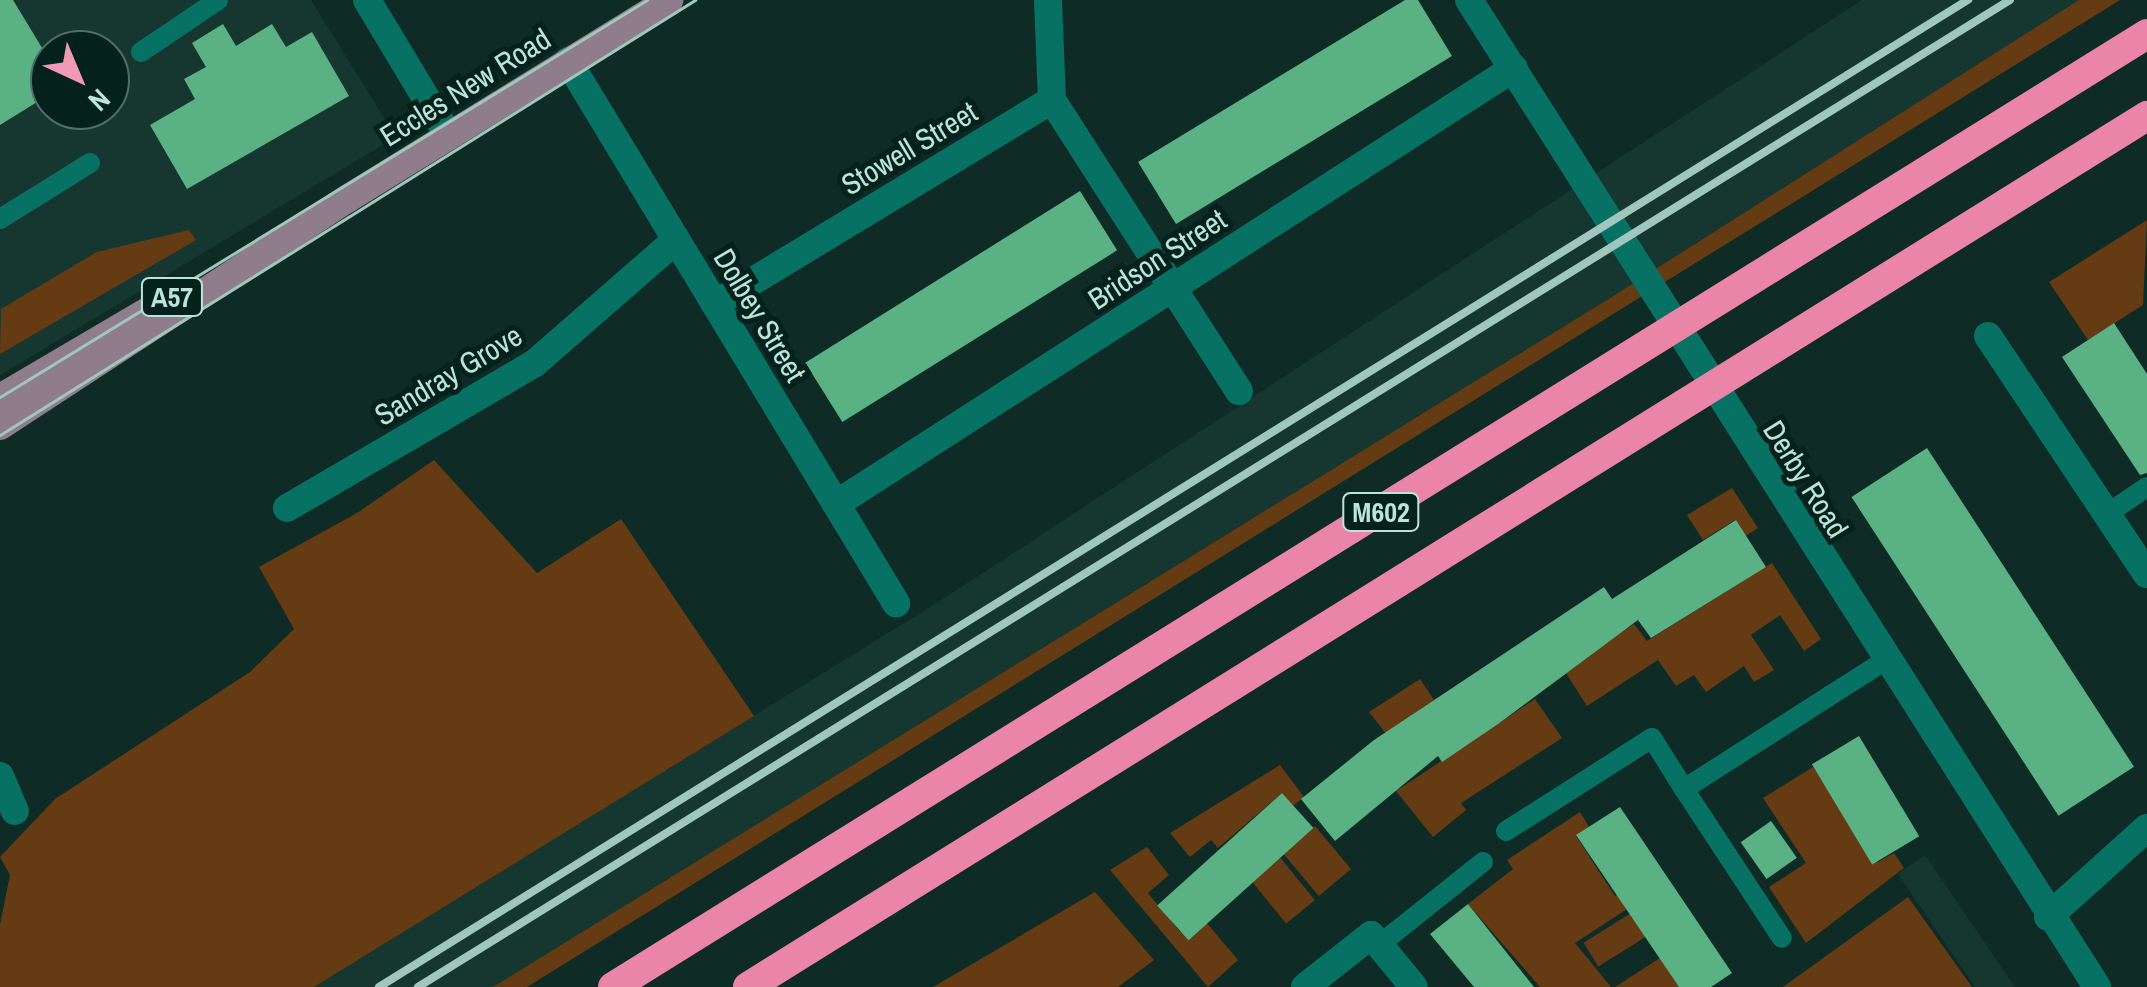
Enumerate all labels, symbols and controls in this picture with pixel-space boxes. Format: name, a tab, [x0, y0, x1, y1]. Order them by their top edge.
street label: Eccles New Road	[373, 20, 557, 154]
north arrow	[30, 30, 130, 130]
text: N	[80, 81, 119, 120]
street label: Stowell Street	[835, 93, 983, 203]
street label: Bridson Street	[1081, 201, 1233, 317]
street label: Dolbey Street	[706, 242, 814, 388]
road number: A57	[140, 274, 204, 320]
street label: Sandray Grove	[368, 317, 528, 433]
street label: Derby Road	[1756, 414, 1856, 544]
road number: M602	[1341, 489, 1421, 535]

